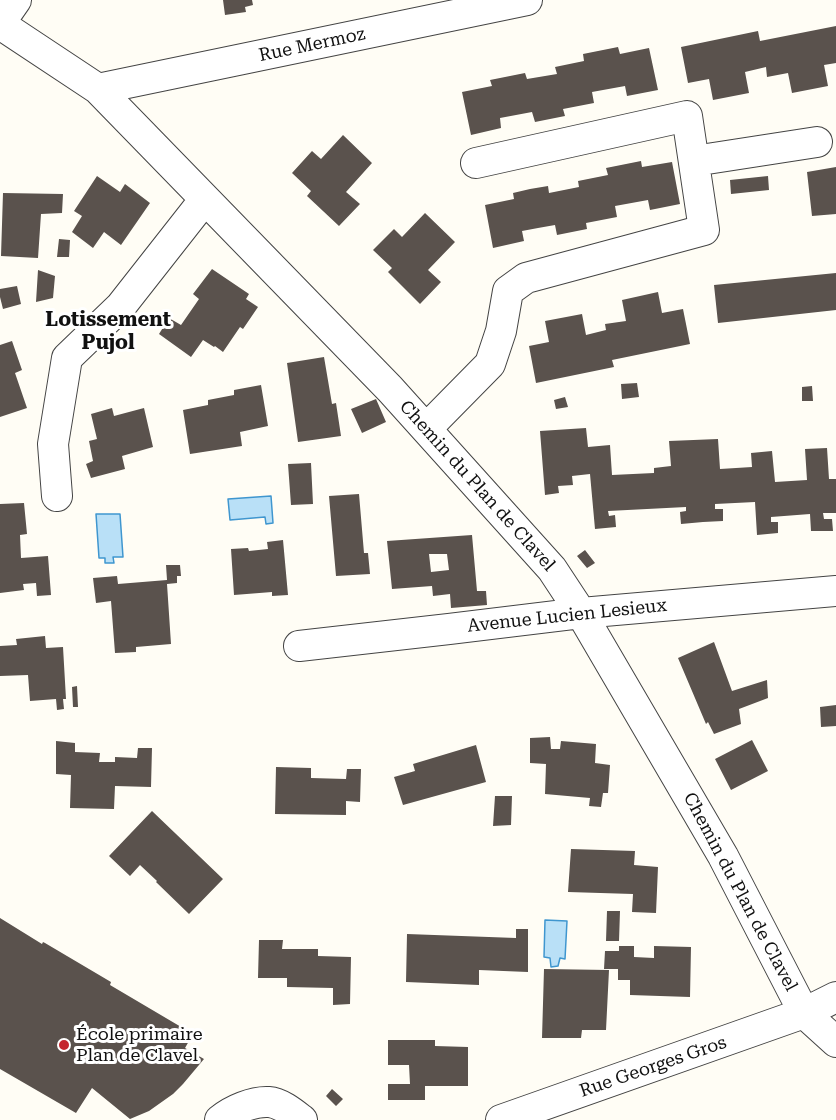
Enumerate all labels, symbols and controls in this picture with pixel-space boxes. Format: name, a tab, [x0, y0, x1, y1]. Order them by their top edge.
street label: Rue Mermoz	[257, 23, 367, 67]
district label: Lotissement Pujol	[45, 308, 171, 355]
street label: Chemin du Plan de Clavel	[395, 396, 559, 576]
street label: Avenue Lucien Lesieux	[466, 595, 668, 637]
street label: Chemin du Plan de Clavel	[678, 789, 802, 995]
place label: École primaire Plan de Clavel	[76, 1024, 203, 1066]
street label: Rue Georges Gros	[577, 1032, 729, 1102]
marker: École primaire Plan de Clavel	[57, 1038, 71, 1052]

